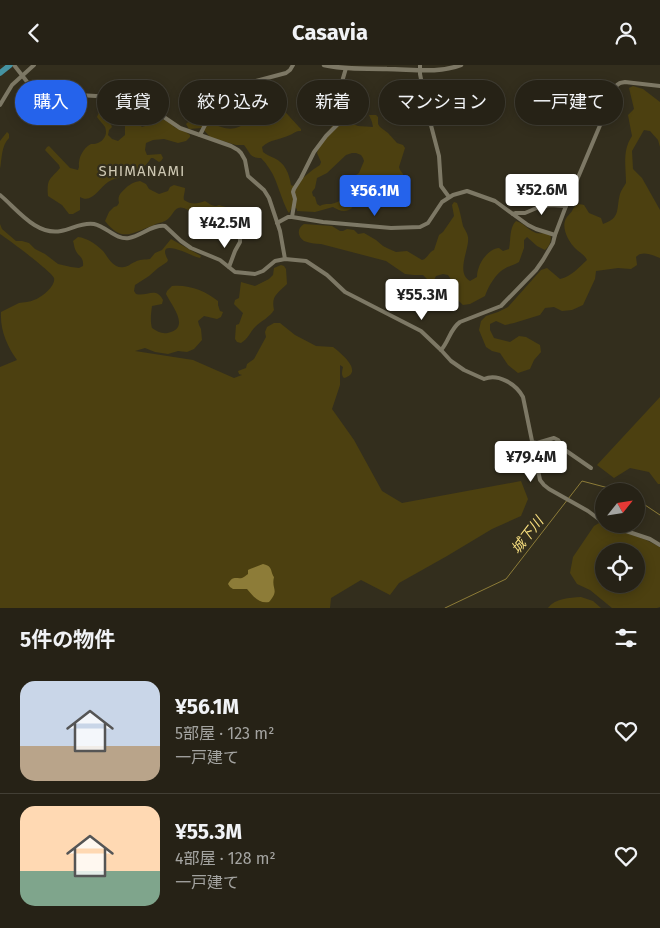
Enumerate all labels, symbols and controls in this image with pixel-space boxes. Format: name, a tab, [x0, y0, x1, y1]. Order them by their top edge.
icon: back	[20, 19, 48, 47]
text: Casavia	[292, 19, 368, 46]
icon: person	[612, 19, 640, 47]
chip: 購入	[15, 80, 87, 125]
chip: 賃貸	[97, 80, 169, 125]
chip: 絞り込み	[179, 80, 287, 125]
chip: 新着	[297, 80, 369, 125]
chip: マンション	[379, 80, 505, 125]
chip: 一戸建て	[515, 80, 623, 125]
district label: SHIMANAMI	[98, 162, 186, 180]
pin: ¥52.6M	[501, 173, 583, 216]
pin: ¥56.1M	[334, 175, 416, 217]
text: ¥52.6M	[517, 180, 567, 199]
text: ¥56.1M	[351, 181, 399, 200]
pin: ¥42.5M	[184, 207, 266, 249]
text: ¥42.5M	[200, 213, 250, 232]
pin: ¥55.3M	[381, 279, 463, 321]
text: ¥55.3M	[397, 285, 448, 304]
pin: ¥79.4M	[490, 441, 572, 483]
text: ¥79.4M	[506, 447, 556, 466]
north arrow	[595, 483, 645, 533]
map controls	[595, 483, 645, 593]
water label: 城下川	[508, 512, 548, 557]
button: locate	[595, 543, 645, 593]
icon: filters	[612, 624, 640, 652]
text: 5件の物件	[20, 627, 115, 653]
text: ¥56.1M	[175, 694, 239, 720]
icon: home	[60, 701, 120, 761]
icon: heart	[612, 717, 640, 745]
text: 5部屋 · 123 m²	[175, 724, 274, 743]
text: 一戸建て	[175, 748, 239, 767]
text: ¥55.3M	[175, 819, 242, 845]
icon: home	[60, 826, 120, 886]
icon: heart	[612, 842, 640, 870]
text: 4部屋 · 128 m²	[175, 849, 276, 868]
text: 一戸建て	[175, 873, 239, 892]

